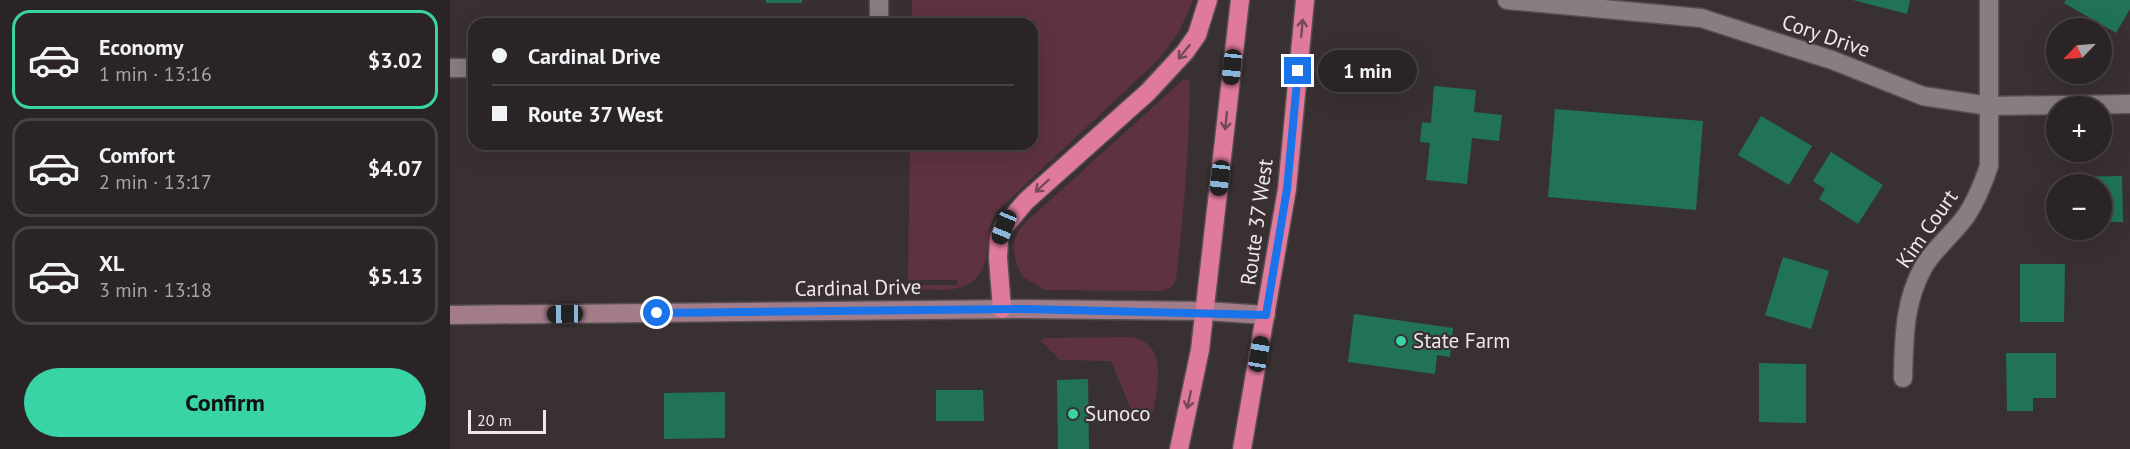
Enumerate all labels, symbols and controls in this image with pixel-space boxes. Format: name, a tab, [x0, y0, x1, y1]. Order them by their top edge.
street label: Cory Drive	[1779, 8, 1874, 63]
north arrow	[2046, 18, 2112, 84]
map controls	[2046, 18, 2112, 240]
one-way arrow	[1297, 19, 1308, 38]
icon: car	[27, 33, 81, 87]
text: Economy	[99, 33, 183, 61]
text: Cardinal Drive	[528, 42, 661, 70]
one-way arrow	[1177, 44, 1190, 60]
text: $3.02	[368, 46, 423, 74]
car	[1221, 48, 1243, 86]
callout: 1 min	[1319, 50, 1418, 92]
route end	[1284, 57, 1311, 84]
text: 1 min	[1343, 58, 1392, 84]
text: 1 min · 13:16	[99, 61, 212, 87]
button: +	[2046, 96, 2112, 162]
text: Route 37 West	[528, 100, 663, 128]
one-way arrow	[1220, 110, 1231, 130]
icon: car	[27, 141, 81, 195]
text: Comfort	[99, 141, 175, 169]
text: $4.07	[368, 154, 423, 182]
street label: Route 37 West	[1234, 157, 1279, 287]
car	[1209, 159, 1231, 197]
text: 2 min · 13:17	[99, 169, 212, 195]
button: −	[2046, 174, 2112, 240]
one-way arrow	[1035, 179, 1050, 193]
street label: Kim Court	[1890, 184, 1963, 273]
car	[989, 207, 1019, 247]
icon: car	[27, 249, 81, 303]
text: XL	[99, 249, 124, 277]
text: $5.13	[368, 262, 423, 290]
street label: Cardinal Drive	[794, 273, 922, 302]
text: 3 min · 13:18	[99, 277, 212, 303]
route start	[643, 299, 670, 326]
car	[547, 305, 583, 323]
place label: State Farm	[1413, 327, 1510, 354]
marker: State Farm	[1394, 334, 1408, 348]
car	[1247, 335, 1271, 373]
button: Confirm	[24, 368, 426, 437]
one-way arrow	[1183, 389, 1194, 409]
place label: Sunoco	[1085, 400, 1150, 427]
scale bar	[468, 407, 546, 434]
marker: Sunoco	[1066, 407, 1080, 421]
text: 20 m	[477, 410, 512, 430]

